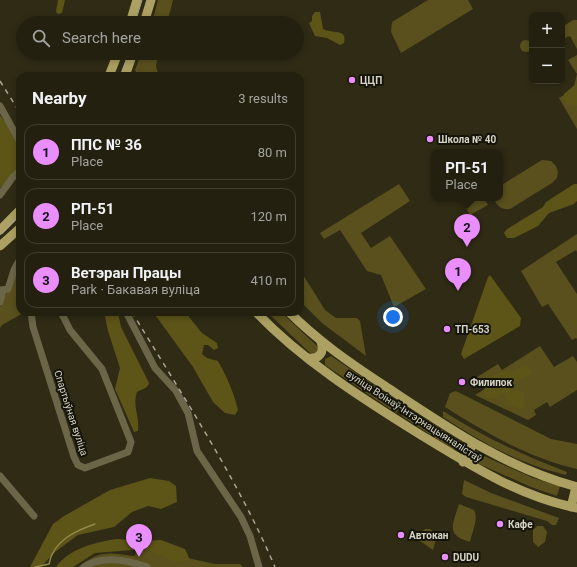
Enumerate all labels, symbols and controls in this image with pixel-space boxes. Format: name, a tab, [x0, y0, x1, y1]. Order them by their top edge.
map controls	[529, 12, 565, 84]
button: +	[529, 12, 565, 48]
search box	[16, 16, 304, 60]
icon: search	[30, 27, 52, 49]
text: Search here	[62, 29, 141, 47]
button: −	[529, 48, 565, 84]
marker: ЦЦП	[347, 75, 357, 85]
place label: ЦЦП	[360, 75, 382, 86]
text: Nearby	[32, 88, 87, 108]
text: 3 results	[238, 91, 288, 106]
marker: Школа № 40	[425, 134, 435, 144]
place label: Школа № 40	[438, 134, 496, 145]
text: ППС № 36	[71, 136, 142, 154]
text: 1	[42, 145, 50, 160]
text: 80 m	[258, 145, 287, 160]
popup	[431, 149, 503, 201]
text: Place	[71, 154, 103, 169]
text: РП-51	[445, 159, 489, 177]
text: Place	[445, 177, 477, 192]
text: РП-51	[71, 200, 114, 218]
text: 2	[42, 209, 50, 224]
text: 120 m	[250, 209, 287, 224]
pin: 2	[454, 214, 480, 247]
text: Place	[71, 218, 103, 233]
pin: 1	[445, 258, 471, 291]
text: Ветэран Працы	[71, 264, 181, 282]
text: 3	[42, 273, 50, 288]
text: 410 m	[250, 273, 287, 288]
text: Park · Бакавая вуліца	[71, 282, 200, 297]
your location	[383, 307, 403, 327]
marker: ТП-653	[442, 324, 452, 334]
place label: ТП-653	[455, 324, 490, 335]
street label: вуліца Воінаў-Інтэрнацыяналістаў	[344, 368, 484, 464]
street label: Спартыўная вуліца	[52, 369, 90, 457]
marker: Филипок	[457, 377, 467, 387]
place label: Филипок	[470, 377, 512, 388]
marker: Кафе	[495, 519, 505, 529]
place label: Кафе	[508, 519, 533, 530]
pin: 3	[126, 524, 152, 557]
marker: Автокан	[396, 530, 406, 540]
place label: Автокан	[409, 530, 449, 541]
marker: DUDU	[440, 552, 450, 562]
place label: DUDU	[453, 552, 480, 563]

